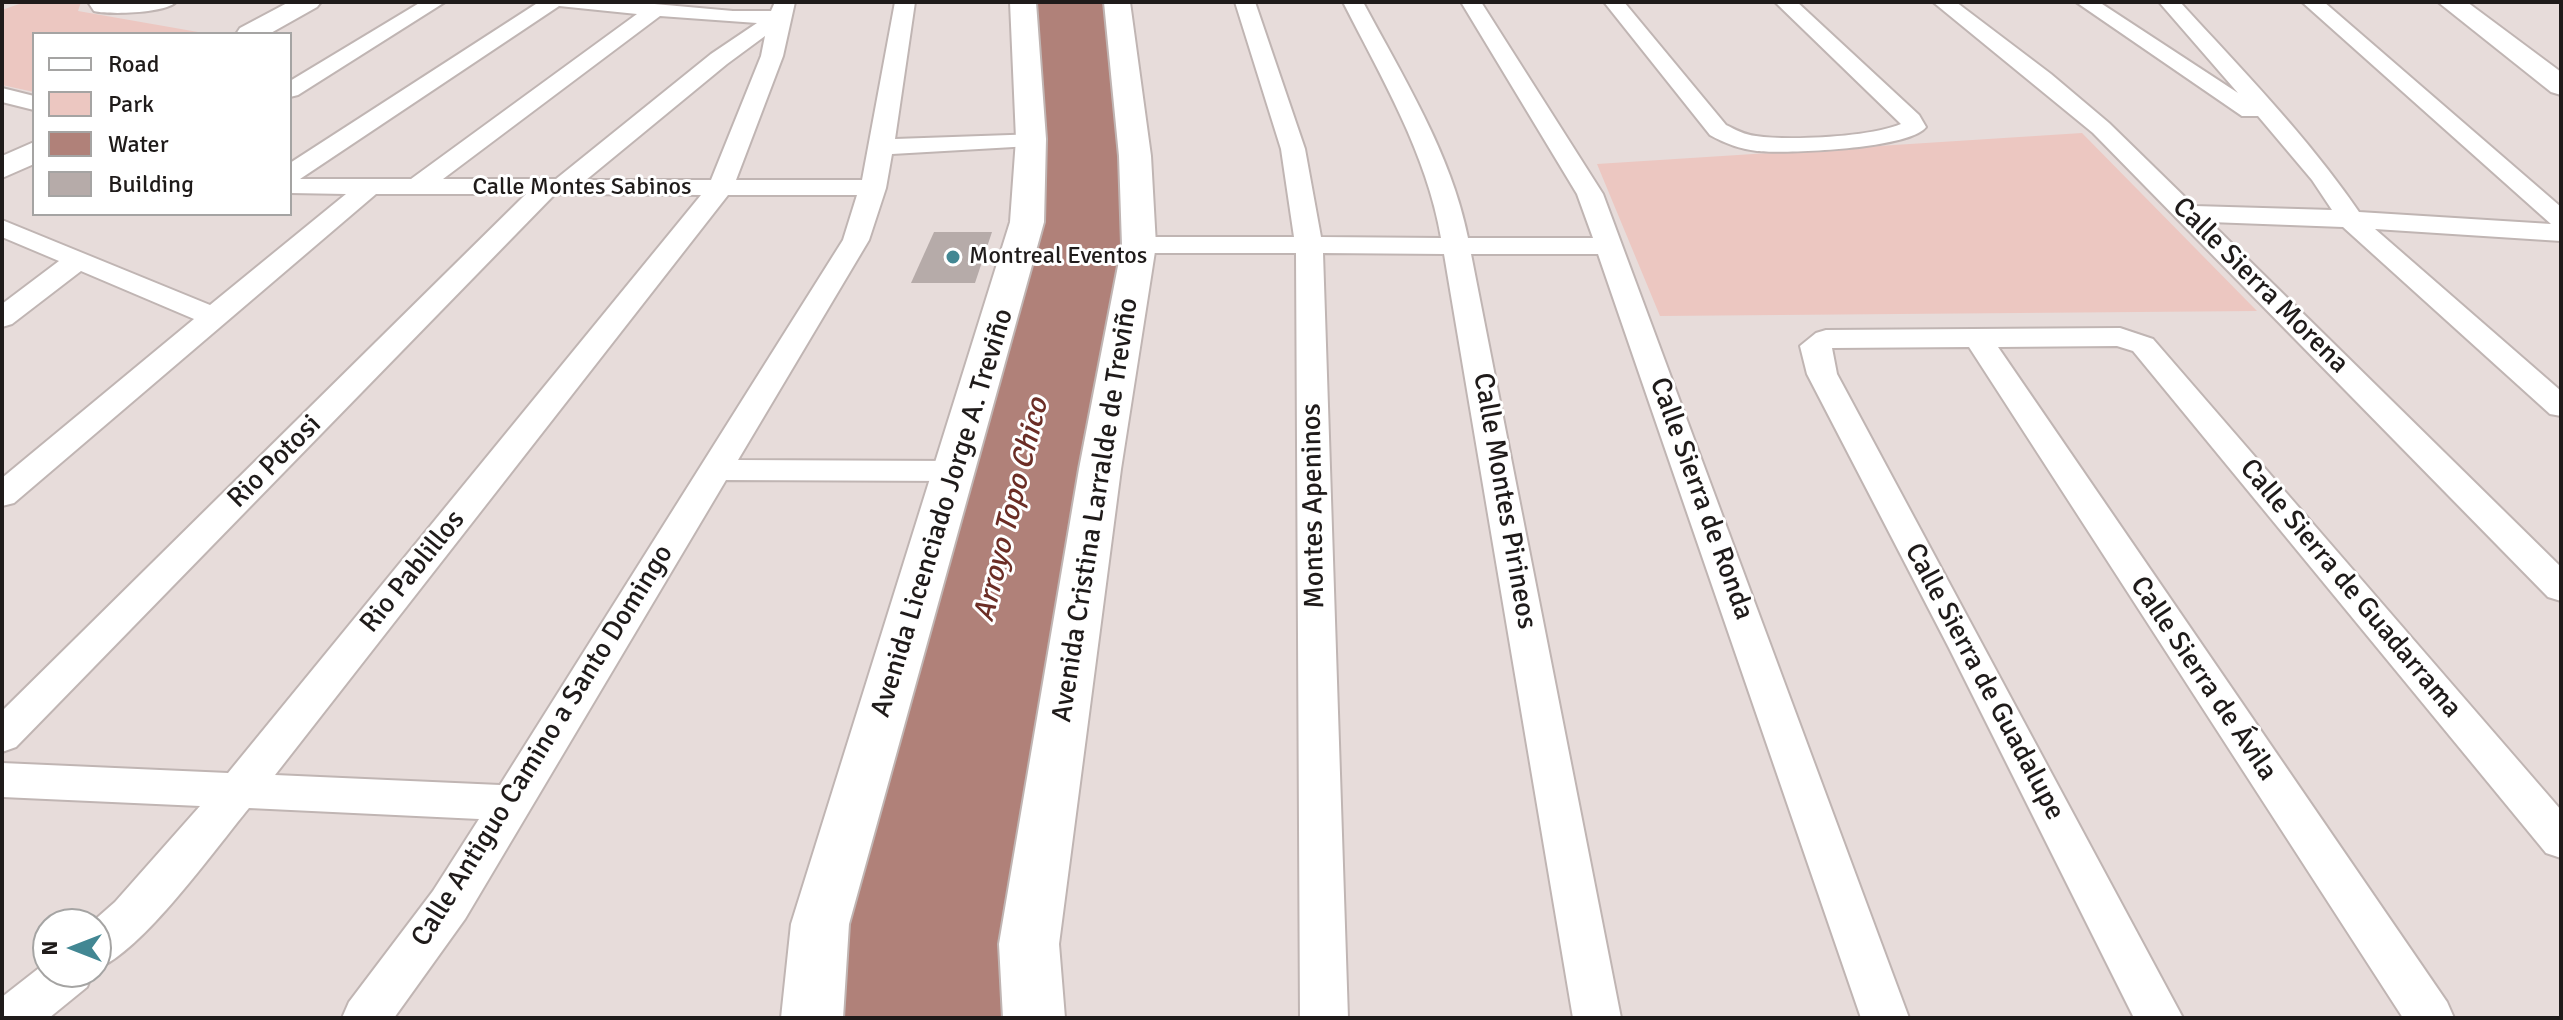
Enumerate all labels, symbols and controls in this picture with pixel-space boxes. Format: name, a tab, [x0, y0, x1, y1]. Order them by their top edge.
legend	[32, 32, 292, 216]
text: Road	[108, 49, 159, 79]
text: Park	[108, 89, 154, 119]
text: Water	[108, 129, 168, 159]
text: Building	[108, 169, 194, 199]
street label: Calle Montes Sabinos	[472, 174, 692, 202]
street label: Calle Sierra Morena	[2165, 191, 2355, 381]
place label: Montreal Eventos	[969, 243, 1147, 271]
marker: Montreal Eventos	[944, 248, 962, 266]
street label: Avenida Cristina Larralde de Treviño	[1046, 296, 1146, 724]
street label: Avenida Licenciado Jorge A. Treviño	[865, 305, 1021, 721]
street label: Calle Montes Pirineos	[1465, 370, 1543, 632]
street label: Calle Sierra de Ronda	[1642, 373, 1760, 625]
water label: Arroyo Topo Chico	[967, 395, 1057, 625]
street label: Montes Apeninos	[1295, 403, 1333, 609]
street label: Rio Potosi	[221, 408, 329, 516]
street label: Calle Sierra de Guadarrama	[2232, 453, 2468, 725]
street label: Rio Pablillos	[353, 504, 473, 640]
street label: Calle Sierra de Guadalupe	[1897, 538, 2071, 826]
street label: Calle Antiguo Camino a Santo Domingo	[405, 539, 681, 953]
street label: Calle Sierra de Ávila	[2122, 571, 2284, 787]
north arrow	[32, 908, 112, 988]
text: N	[36, 940, 63, 956]

